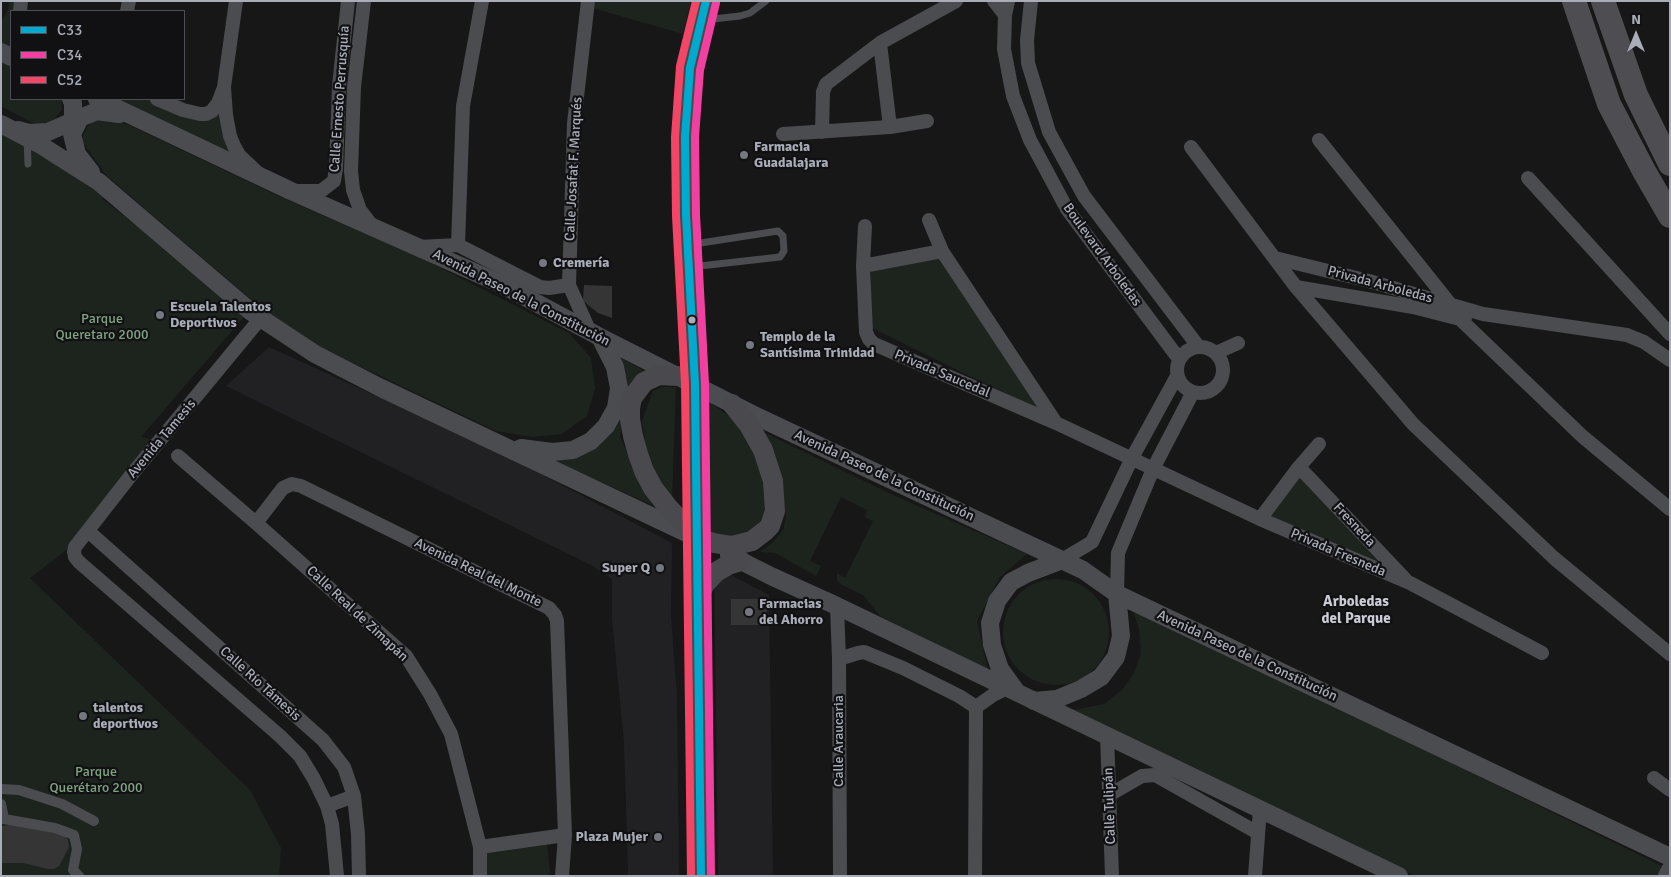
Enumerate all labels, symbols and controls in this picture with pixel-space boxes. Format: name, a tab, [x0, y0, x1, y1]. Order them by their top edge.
legend	[10, 10, 185, 100]
north arrow	[1611, 10, 1661, 60]
text: N	[1631, 11, 1641, 28]
text: C33	[57, 21, 82, 39]
street label: Calle Ernesto Perrusquía	[326, 25, 354, 173]
text: C34	[57, 46, 82, 64]
text: C52	[57, 71, 82, 89]
street label: Calle Josafat F. Marqués	[562, 97, 586, 241]
place label: Farmacia Guadalajara	[754, 139, 828, 172]
marker: Farmacia Guadalajara	[738, 149, 750, 161]
street label: Boulevard Arboledas	[1059, 200, 1145, 310]
street label: Avenida Paseo de la Constitución	[430, 246, 612, 350]
place label: Cremería	[553, 255, 609, 271]
marker: Cremería	[537, 257, 549, 269]
street label: Privada Arboledas	[1326, 263, 1434, 307]
place label: Escuela Talentos Deportivos	[170, 299, 271, 332]
marker: Escuela Talentos Deportivos	[154, 309, 166, 321]
park label: Parque Queretaro 2000	[55, 311, 149, 344]
unlabelled marker	[687, 315, 697, 325]
place label: Templo de la Santísima Trinidad	[760, 329, 875, 362]
marker: Templo de la Santísima Trinidad	[744, 339, 756, 351]
street label: Privada Saucedal	[892, 346, 992, 402]
street label: Avenida Tamesis	[124, 396, 200, 482]
street label: Avenida Paseo de la Constitución	[791, 427, 977, 525]
street label: Fresneda	[1329, 499, 1379, 551]
street label: Privada Fresneda	[1288, 525, 1388, 581]
street label: Avenida Real del Monte	[412, 535, 544, 611]
place label: Super Q	[602, 560, 650, 576]
marker: Super Q	[654, 562, 666, 574]
street label: Calle Real de Zimapán	[303, 563, 411, 665]
district label: Arboledas del Parque	[1321, 593, 1391, 628]
place label: Farmacias del Ahorro	[759, 596, 823, 628]
marker: Farmacias del Ahorro	[743, 606, 755, 618]
street label: Avenida Paseo de la Constitución	[1154, 607, 1340, 705]
street label: Calle Río Támesis	[216, 643, 304, 725]
street label: Calle Araucaria	[831, 695, 847, 787]
place label: talentos deportivos	[93, 700, 158, 732]
marker: talentos deportivos	[77, 710, 89, 722]
park label: Parque Querétaro 2000	[49, 764, 143, 796]
street label: Calle Tulipán	[1100, 767, 1120, 845]
place label: Plaza Mujer	[575, 829, 648, 845]
marker: Plaza Mujer	[652, 831, 664, 843]

